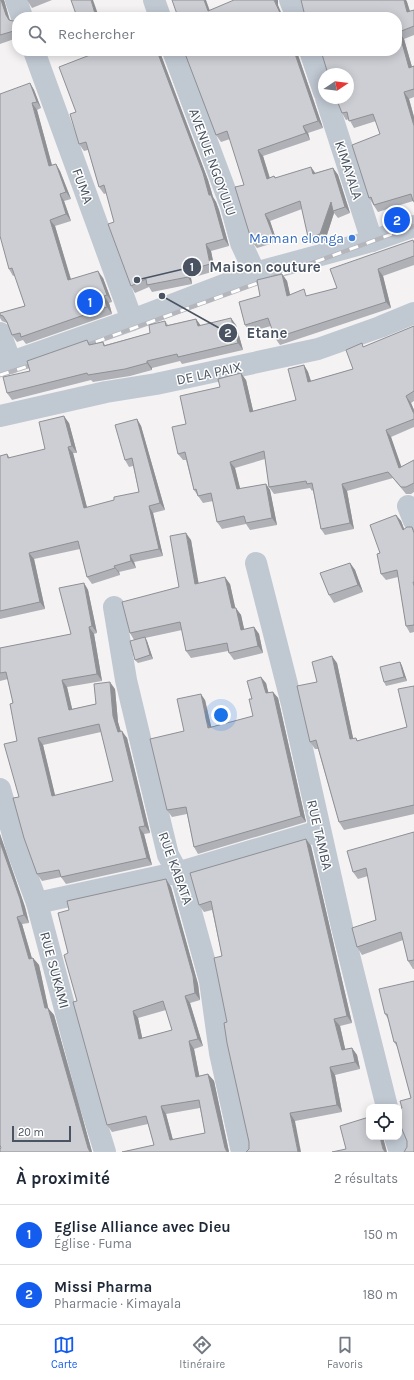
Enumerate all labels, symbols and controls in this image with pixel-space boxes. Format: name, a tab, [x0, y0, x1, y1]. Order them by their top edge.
search box	[12, 12, 402, 56]
icon: search	[26, 23, 48, 45]
text: Rechercher	[58, 25, 135, 43]
north arrow	[318, 68, 354, 104]
street label: AVENUE NGOYULU	[185, 106, 240, 218]
street label: KIMAYALA	[331, 138, 366, 202]
street label: FUMA	[68, 166, 97, 206]
pin: 2	[384, 205, 410, 235]
place label: Maman elonga	[249, 230, 344, 247]
marker: Maman elonga	[347, 233, 357, 243]
callout: Maison couture	[182, 253, 329, 280]
text: Maison couture	[209, 258, 321, 276]
text: 1	[190, 260, 194, 274]
pin: 1	[77, 287, 103, 317]
callout: Etane	[218, 319, 295, 346]
text: Etane	[247, 324, 287, 342]
text: 2	[224, 326, 232, 340]
street label: DE LA PAIX	[175, 358, 243, 389]
your location	[211, 705, 231, 725]
street label: RUE TAMBA	[303, 798, 336, 872]
street label: RUE KABATA	[155, 830, 197, 907]
street label: RUE SUKAMI	[36, 930, 73, 1010]
map controls	[366, 1104, 402, 1140]
button: locate	[366, 1104, 402, 1140]
scale bar	[12, 1124, 71, 1143]
text: 20 m	[18, 1126, 44, 1139]
text: À proximité	[16, 1168, 110, 1188]
text: 2 résultats	[334, 1171, 398, 1186]
text: Eglise Alliance avec Dieu	[54, 1218, 231, 1236]
text: 1	[27, 1227, 31, 1242]
text: 150 m	[363, 1227, 398, 1242]
text: Église · Fuma	[54, 1236, 132, 1251]
text: Missi Pharma	[54, 1278, 152, 1296]
text: 2	[25, 1287, 33, 1302]
text: 180 m	[363, 1287, 398, 1302]
text: Pharmacie · Kimayala	[54, 1296, 181, 1311]
tab: Carte	[51, 1334, 77, 1371]
tab: Itinéraire	[179, 1334, 225, 1371]
tab: Favoris	[327, 1334, 363, 1371]

